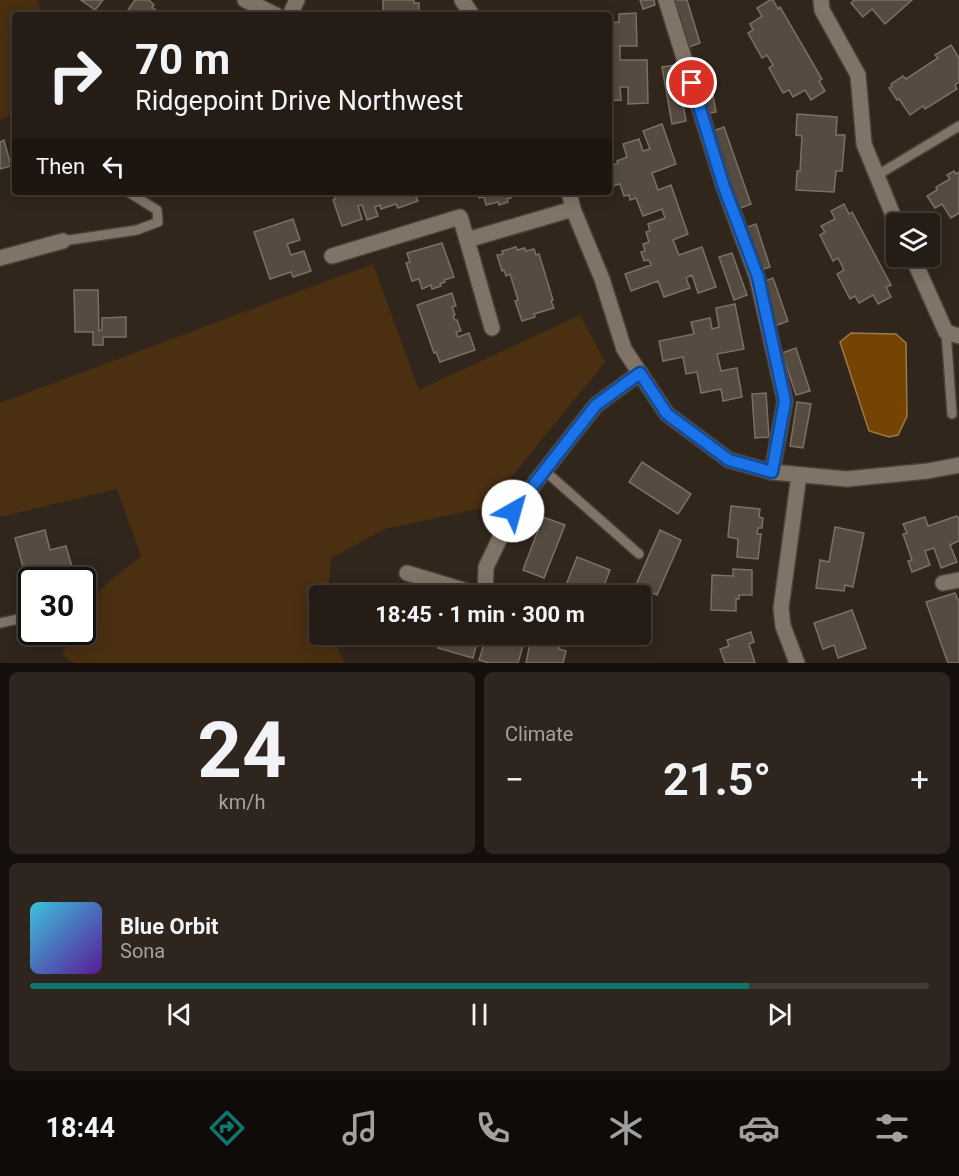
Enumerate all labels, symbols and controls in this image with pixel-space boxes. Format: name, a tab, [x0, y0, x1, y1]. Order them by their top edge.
text: 70 m	[135, 35, 230, 84]
icon: right	[36, 36, 114, 114]
pin	[666, 57, 717, 108]
icon: arrive	[675, 66, 708, 99]
text: Ridgepoint Drive Northwest	[135, 85, 463, 117]
icon: left	[97, 150, 130, 183]
text: Then	[36, 154, 85, 179]
map controls	[886, 213, 940, 267]
button: layers	[886, 213, 940, 267]
position arrow	[481, 479, 545, 543]
speed limit sign: 30	[18, 567, 96, 645]
text: 18:45 · 1 min · 300 m	[375, 602, 585, 627]
text: 24	[197, 705, 287, 796]
text: Climate	[505, 722, 573, 746]
text: 21.5°	[663, 753, 771, 806]
text: −	[505, 760, 524, 799]
text: +	[910, 760, 929, 799]
text: km/h	[219, 790, 265, 814]
text: Blue Orbit	[120, 914, 218, 939]
text: Sona	[120, 939, 165, 963]
icon: previous	[163, 998, 196, 1031]
icon: pause	[463, 998, 496, 1031]
icon: next	[763, 998, 796, 1031]
icon: directions	[206, 1107, 248, 1149]
icon: music	[339, 1107, 381, 1149]
icon: phone	[472, 1107, 514, 1149]
icon: climate	[605, 1107, 647, 1149]
icon: car	[738, 1107, 780, 1149]
icon: filters	[871, 1107, 913, 1149]
text: 18:44	[46, 1112, 115, 1144]

